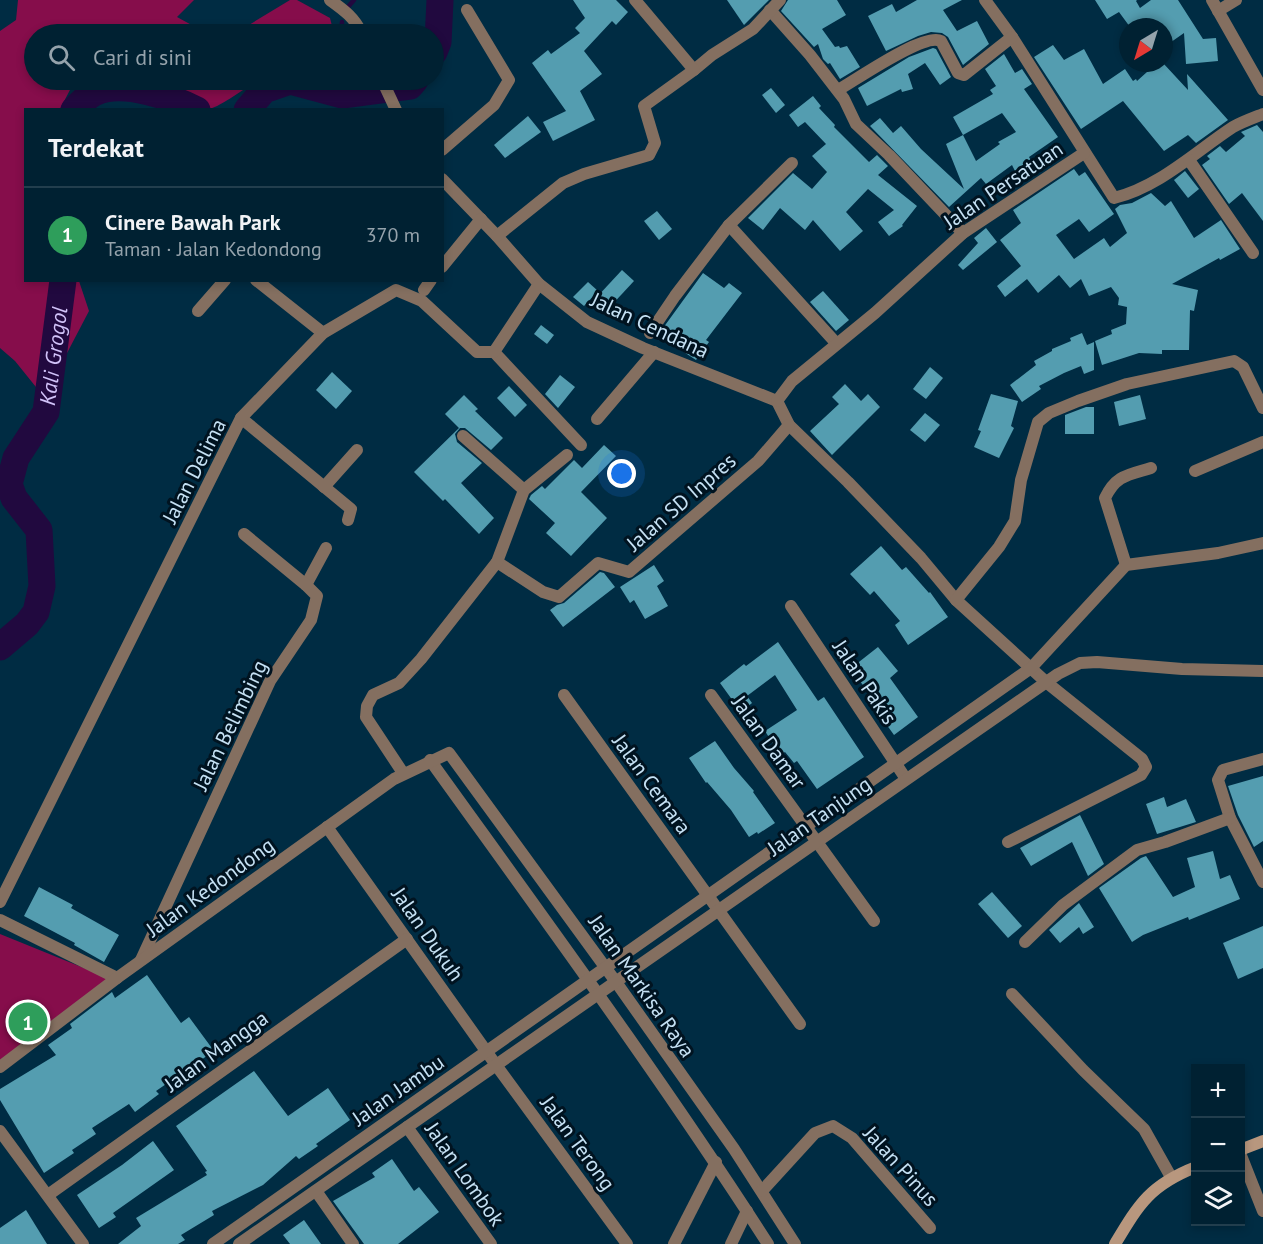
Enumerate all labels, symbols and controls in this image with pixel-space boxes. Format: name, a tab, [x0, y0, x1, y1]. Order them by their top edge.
north arrow	[1119, 18, 1173, 72]
search box	[24, 24, 444, 90]
icon: search	[45, 41, 78, 74]
text: Cari di sini	[93, 43, 192, 71]
text: Terdekat	[48, 131, 144, 164]
street label: Jalan Persatuan	[937, 135, 1068, 235]
text: Cinere Bawah Park	[105, 208, 280, 236]
text: 1	[62, 222, 73, 248]
text: 370 m	[366, 222, 420, 248]
text: Taman · Jalan Kedondong	[105, 236, 322, 262]
street label: Jalan Cendana	[586, 285, 713, 364]
water label: Kali Grogol	[33, 305, 73, 407]
street label: Jalan Delima	[156, 414, 232, 529]
street label: Jalan SD Inpres	[620, 447, 741, 558]
your location	[607, 459, 636, 488]
street label: Jalan Pakis	[826, 634, 903, 729]
street label: Jalan Belimbing	[186, 655, 273, 795]
street label: Jalan Damar	[725, 689, 812, 794]
street label: Jalan Cemara	[606, 728, 697, 839]
street label: Jalan Tanjung	[761, 770, 876, 862]
street label: Jalan Kedondong	[140, 831, 279, 943]
street label: Jalan Dukuh	[385, 881, 470, 986]
street label: Jalan Markisa Raya	[582, 909, 701, 1062]
pin: 1	[9, 1000, 48, 1044]
street label: Jalan Mangga	[158, 1004, 273, 1098]
street label: Jalan Jambu	[346, 1048, 449, 1132]
map controls	[1191, 1064, 1245, 1226]
button: +	[1191, 1064, 1245, 1118]
street label: Jalan Terong	[534, 1090, 621, 1196]
street label: Jalan Lombok	[419, 1116, 511, 1231]
button: −	[1191, 1118, 1245, 1172]
street label: Jalan Pinus	[857, 1119, 944, 1212]
button: layers	[1191, 1172, 1245, 1226]

